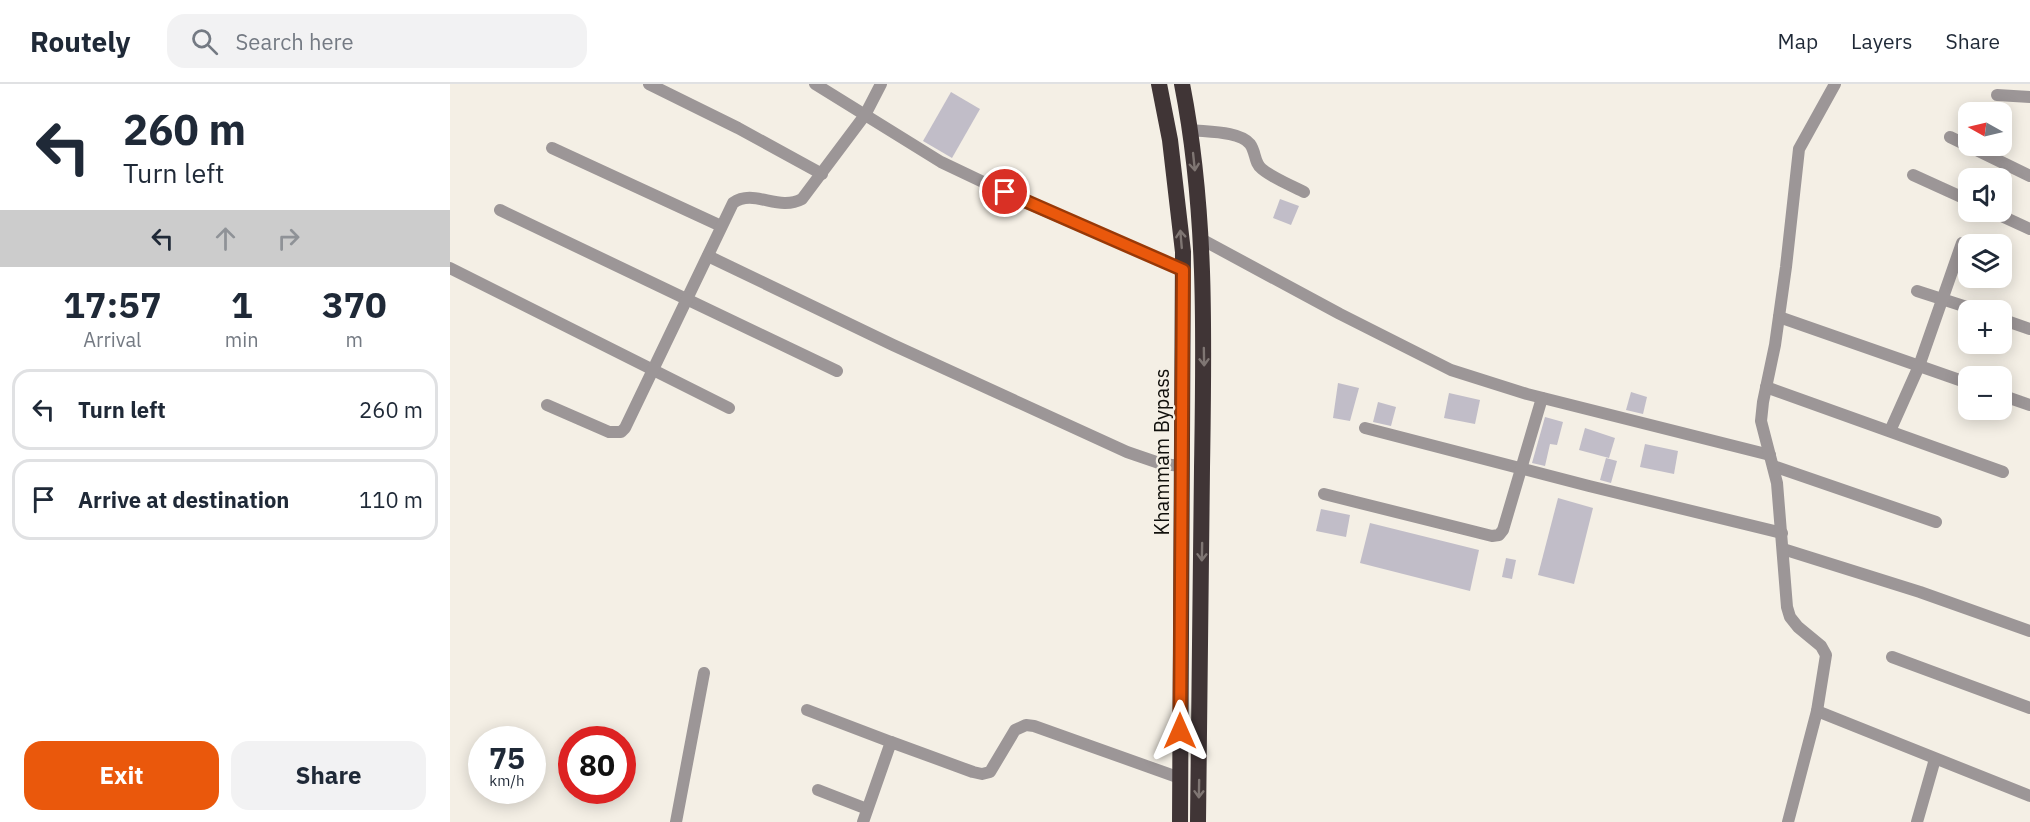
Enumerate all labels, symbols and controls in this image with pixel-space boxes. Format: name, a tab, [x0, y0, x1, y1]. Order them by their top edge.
search box	[167, 14, 587, 68]
text: Routely	[30, 23, 131, 60]
icon: search	[188, 25, 221, 58]
text: Search here	[236, 27, 354, 56]
text: Map	[1778, 27, 1818, 55]
text: Layers	[1851, 27, 1913, 55]
text: Share	[1946, 27, 2000, 55]
text: 260 m	[123, 102, 246, 157]
north arrow	[1958, 102, 2012, 156]
map controls	[1958, 102, 2012, 420]
icon: left	[24, 108, 102, 186]
one-way arrow	[1189, 152, 1200, 172]
text: Turn left	[123, 155, 224, 190]
pin	[979, 166, 1030, 217]
button: sound	[1958, 168, 2012, 222]
icon: arrive	[988, 175, 1021, 208]
icon: left	[146, 222, 179, 255]
icon: ahead	[209, 222, 242, 255]
icon: right	[272, 222, 305, 255]
one-way arrow	[1176, 229, 1187, 249]
button: layers	[1958, 234, 2012, 288]
text: 17:57	[63, 281, 162, 328]
text: 1	[231, 281, 253, 328]
text: 370	[322, 281, 387, 328]
button: +	[1958, 300, 2012, 354]
text: Arrival	[83, 326, 142, 353]
text: min	[225, 326, 259, 353]
text: m	[346, 326, 363, 353]
one-way arrow	[1198, 347, 1210, 367]
button: −	[1958, 366, 2012, 420]
street label: Khammam Bypass	[1148, 369, 1175, 535]
icon: left	[27, 393, 60, 426]
text: Turn left	[78, 395, 166, 424]
text: 260 m	[359, 395, 423, 424]
icon: arrive	[27, 483, 60, 516]
text: Arrive at destination	[78, 485, 289, 514]
text: 110 m	[359, 485, 423, 514]
one-way arrow	[1196, 542, 1207, 562]
position arrow	[1148, 699, 1212, 763]
speed limit sign: 80	[558, 726, 636, 804]
text: 75	[489, 738, 525, 777]
button: Exit	[24, 741, 219, 810]
button: Share	[231, 741, 426, 810]
text: km/h	[489, 771, 525, 790]
one-way arrow	[1193, 778, 1205, 798]

